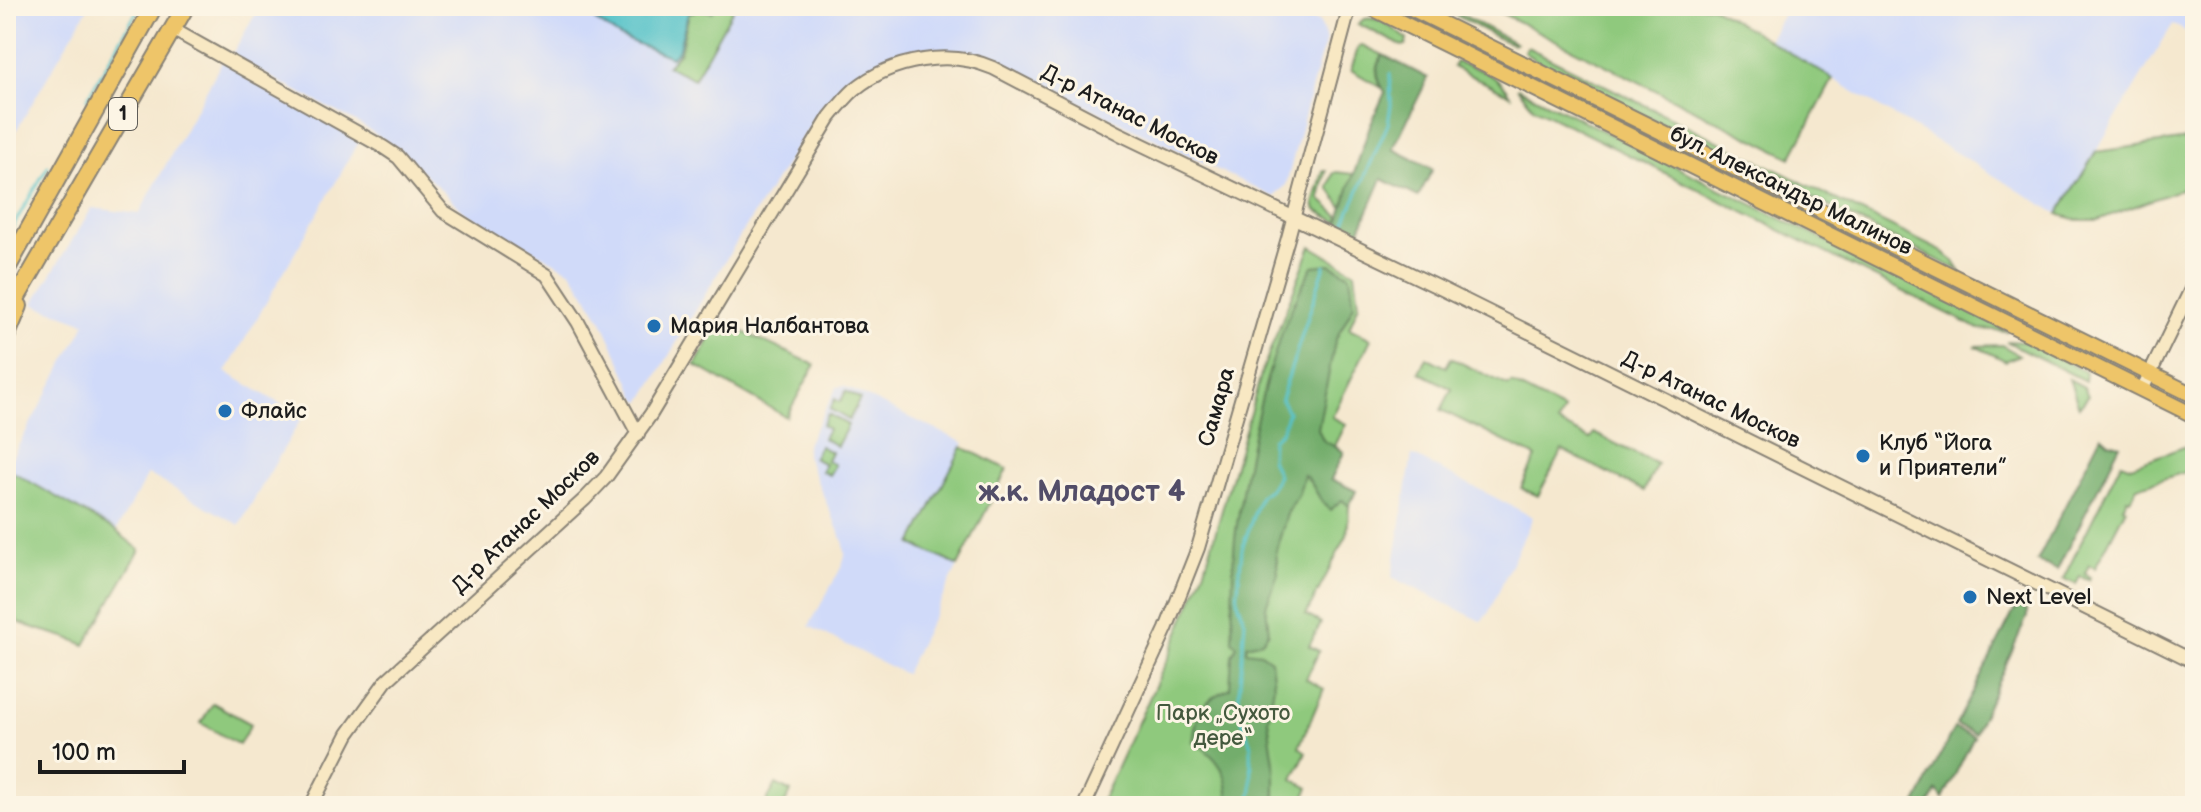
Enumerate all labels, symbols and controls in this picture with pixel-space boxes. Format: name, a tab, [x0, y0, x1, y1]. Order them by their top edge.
street label: Д-р Атанас Москов	[1037, 59, 1224, 172]
road number: 1	[109, 98, 137, 130]
street label: бул. Александър Малинов	[1665, 120, 1917, 262]
place label: Мария Налбантова	[670, 313, 869, 340]
marker: Мария Налбантова	[645, 317, 663, 335]
street label: Д-р Атанас Москов	[1617, 345, 1805, 455]
street label: Самара	[1193, 364, 1241, 450]
place label: Флайс	[241, 398, 307, 425]
marker: Флайс	[216, 402, 234, 420]
place label: Клуб “Йога и Приятели”	[1879, 430, 2007, 482]
street label: Д-р Атанас Москов	[446, 444, 606, 600]
marker: Клуб “Йога и Приятели”	[1854, 447, 1872, 465]
district label: ж.к. Младост 4	[979, 474, 1186, 510]
place label: Next Level	[1986, 584, 2092, 611]
marker: Next Level	[1961, 588, 1979, 606]
park label: Парк „Сухото дере“	[1156, 700, 1290, 752]
scale bar	[40, 724, 184, 774]
text: 100 m	[52, 738, 116, 767]

